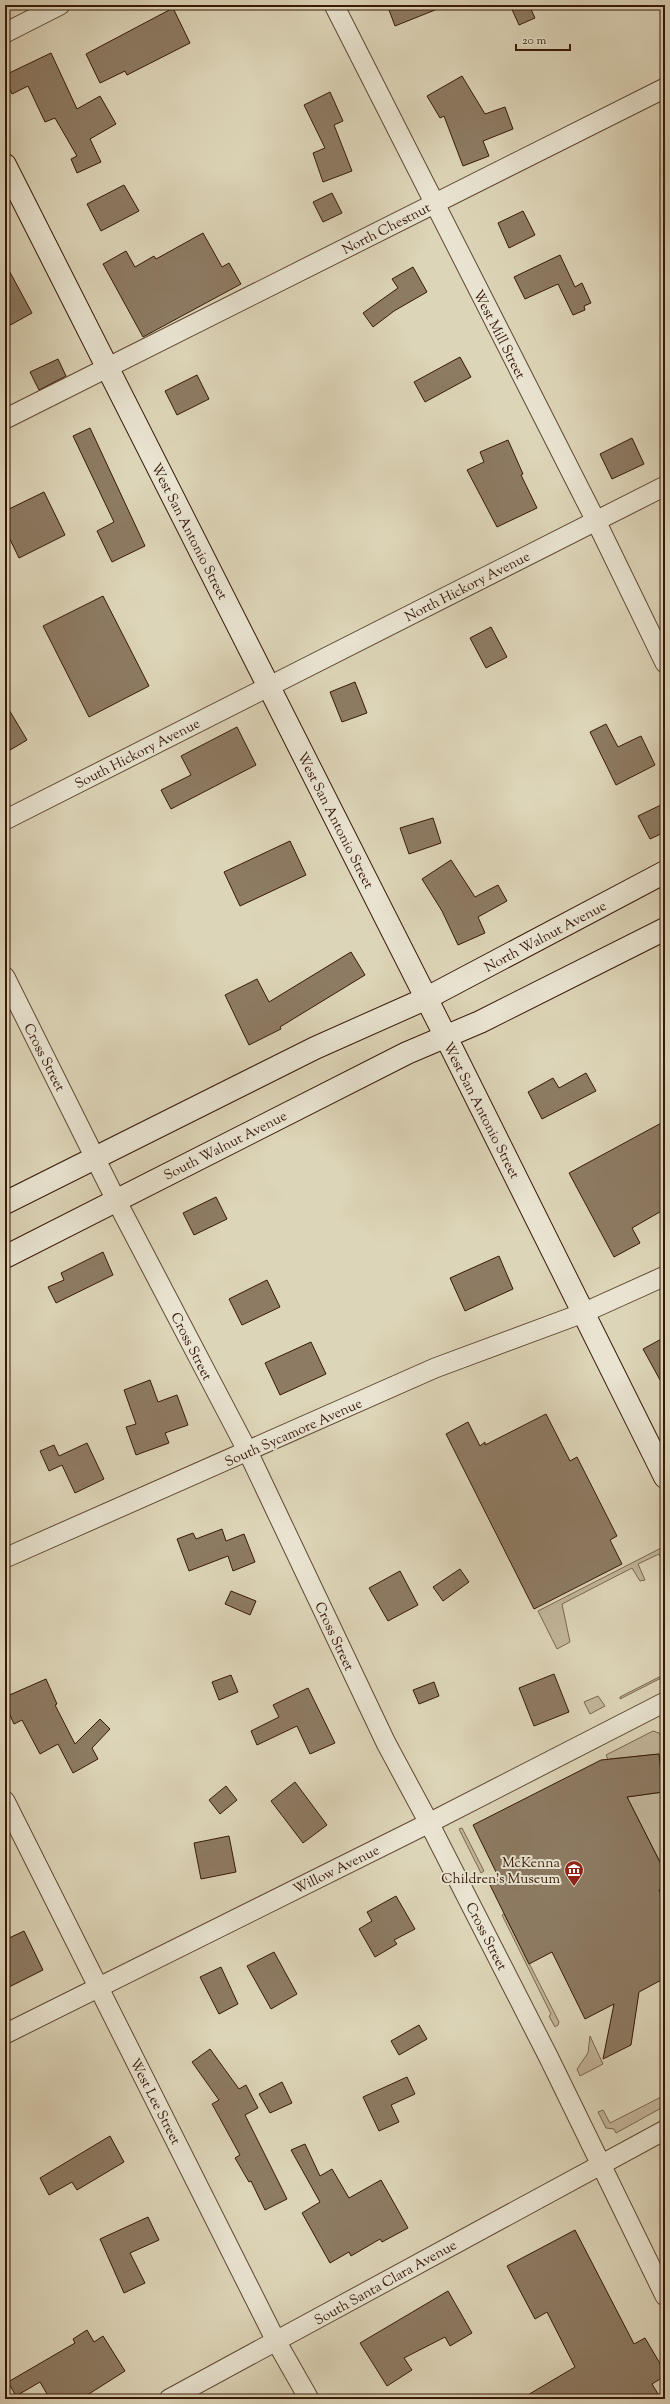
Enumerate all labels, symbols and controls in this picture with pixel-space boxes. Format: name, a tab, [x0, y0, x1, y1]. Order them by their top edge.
scale bar	[516, 26, 570, 52]
text: 20 m	[522, 32, 547, 50]
street label: North Chestnut	[339, 199, 435, 261]
street label: West Mill Street	[467, 287, 529, 383]
street label: West San Antonio Street	[145, 460, 231, 604]
street label: North Hickory Avenue	[402, 548, 534, 628]
street label: South Hickory Avenue	[72, 714, 204, 795]
street label: West San Antonio Street	[291, 749, 377, 893]
street label: North Walnut Avenue	[481, 897, 611, 978]
street label: Cross Street	[17, 1020, 69, 1096]
street label: West San Antonio Street	[437, 1039, 523, 1183]
street label: South Walnut Avenue	[161, 1107, 291, 1187]
street label: Cross Street	[164, 1309, 216, 1385]
street label: South Sycamore Avenue	[222, 1394, 366, 1473]
street label: Cross Street	[308, 1599, 358, 1675]
street label: Willow Avenue	[290, 1841, 383, 1900]
place label: McKenna Children's Museum	[441, 1854, 561, 1890]
museum icon: McKenna Children's Museum	[563, 1859, 585, 1887]
street label: Cross Street	[459, 1899, 511, 1975]
street label: West Lee Street	[124, 2055, 185, 2149]
street label: South Santa Clara Avenue	[311, 2236, 461, 2331]

